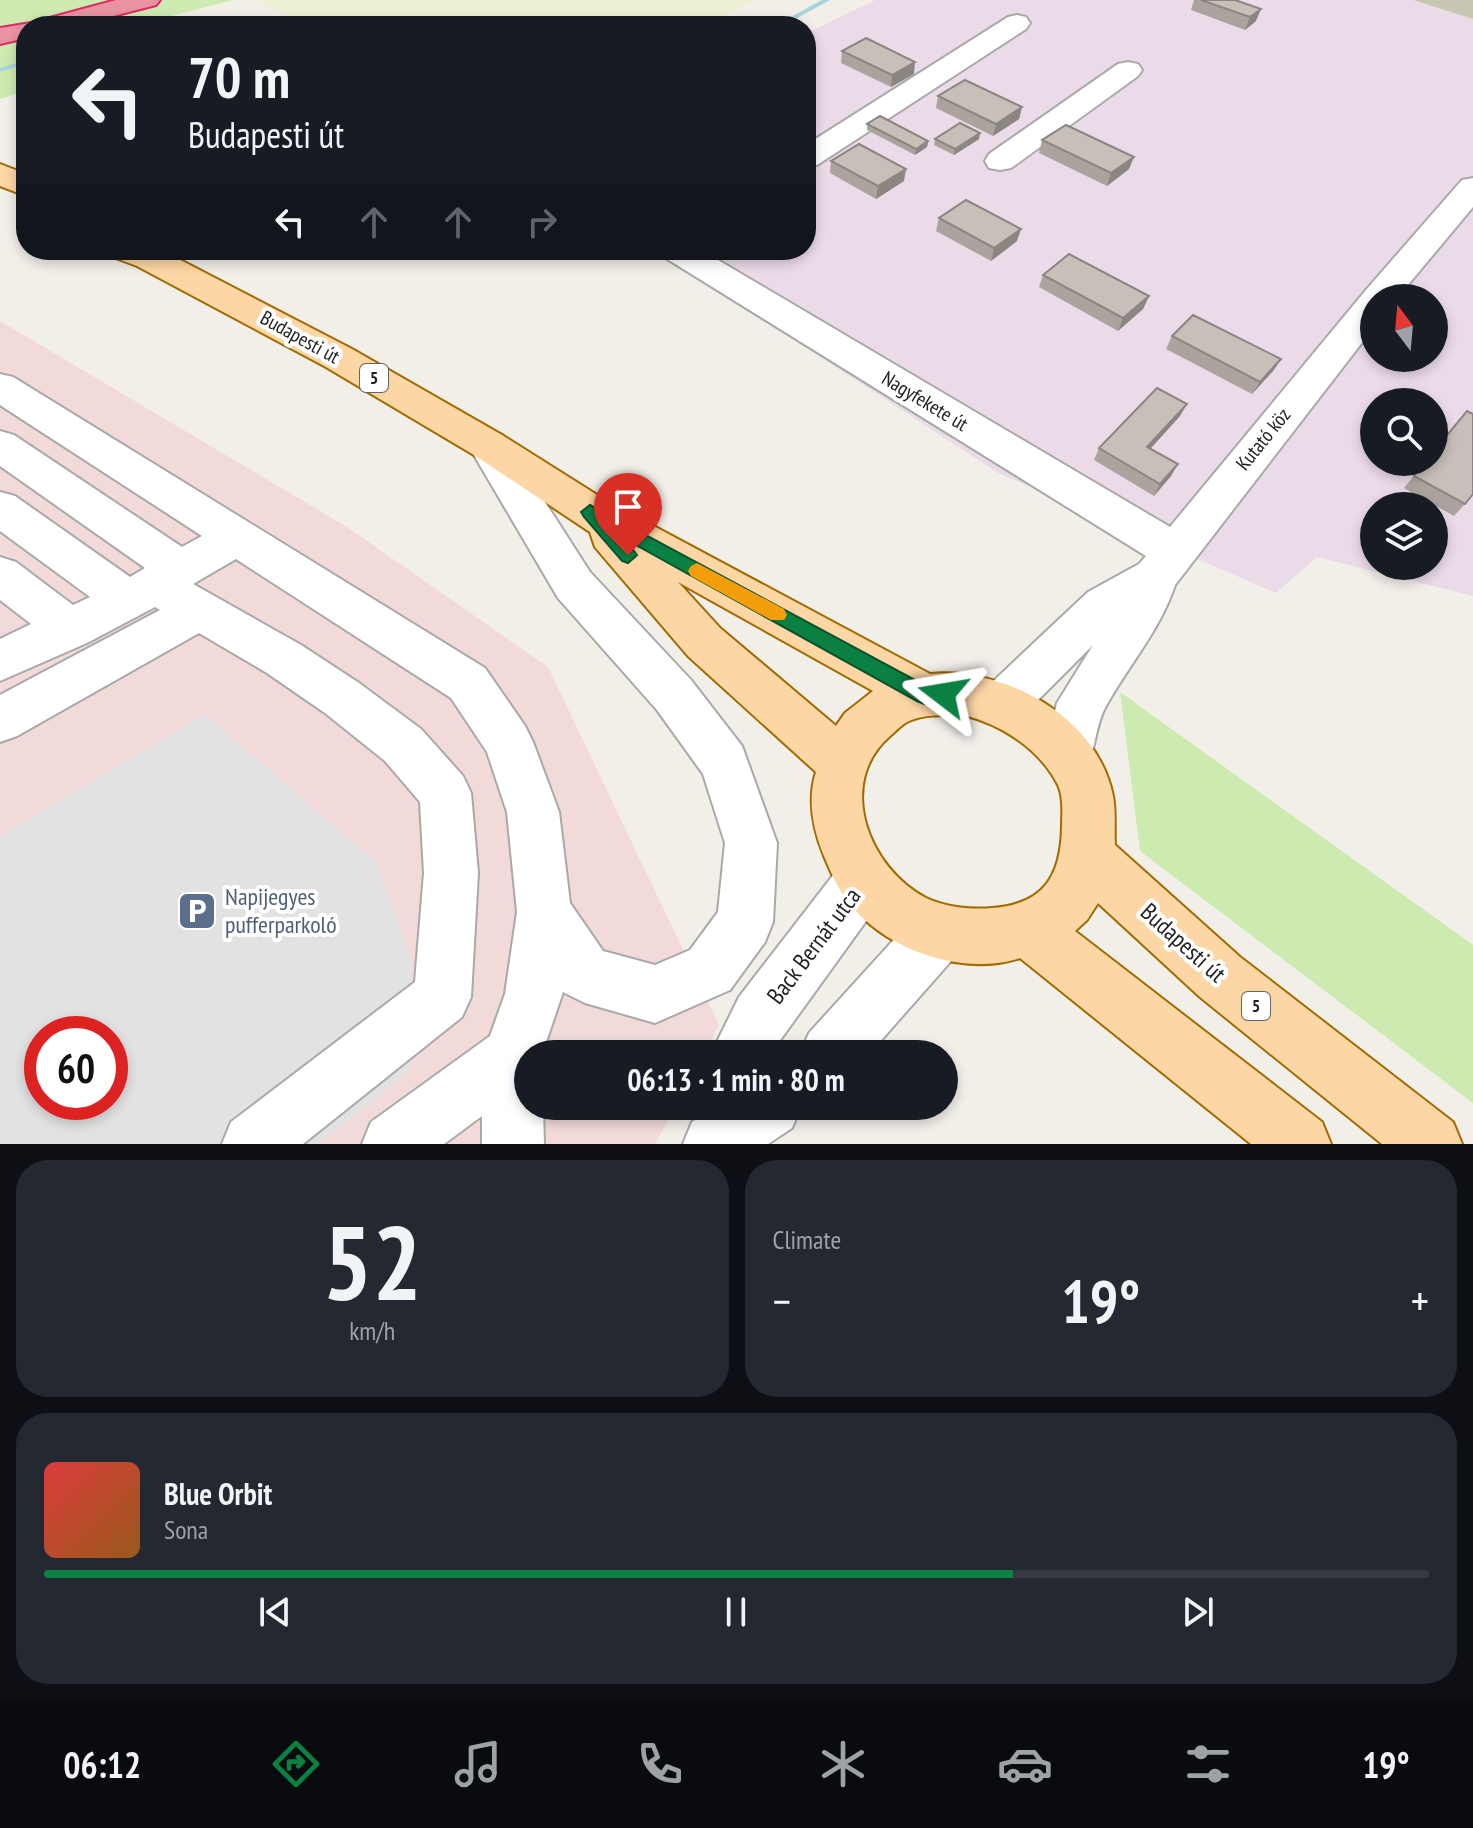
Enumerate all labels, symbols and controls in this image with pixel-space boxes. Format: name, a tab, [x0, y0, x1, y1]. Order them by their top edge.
text: 70 m	[188, 41, 290, 113]
icon: left	[56, 48, 160, 152]
text: Budapesti út	[188, 111, 344, 158]
icon: left	[268, 200, 312, 244]
icon: ahead	[352, 200, 396, 244]
icon: ahead	[436, 200, 480, 244]
icon: right	[520, 200, 564, 244]
north arrow	[1360, 284, 1448, 372]
map controls	[1360, 284, 1448, 580]
street label: Budapesti út	[256, 305, 345, 370]
road number: 5	[360, 364, 388, 392]
street label: Nagyfekete út	[877, 365, 973, 437]
button: search	[1360, 388, 1448, 476]
street label: Kutató köz	[1230, 402, 1296, 476]
pin	[594, 473, 662, 555]
icon: arrive	[606, 485, 650, 529]
button: layers	[1360, 492, 1448, 580]
position arrow	[901, 652, 985, 736]
place label: Napijegyes pufferparkoló	[225, 881, 337, 940]
street label: Back Bernát utca	[760, 881, 867, 1010]
parking icon: Napijegyes pufferparkoló	[176, 890, 218, 932]
street label: Budapesti út	[1134, 896, 1233, 989]
road number: 5	[1242, 992, 1270, 1020]
speed limit sign: 60	[24, 1016, 128, 1120]
text: 06:13 · 1 min · 80 m	[627, 1060, 845, 1099]
text: 52	[323, 1194, 422, 1329]
text: Climate	[773, 1223, 841, 1256]
text: 19°	[1061, 1262, 1140, 1340]
text: −	[773, 1272, 791, 1329]
text: +	[1411, 1272, 1429, 1329]
text: km/h	[349, 1314, 395, 1347]
text: Blue Orbit	[164, 1474, 272, 1513]
text: Sona	[164, 1513, 208, 1546]
icon: previous	[253, 1590, 297, 1634]
icon: pause	[714, 1590, 758, 1634]
icon: next	[1176, 1590, 1220, 1634]
icon: directions	[268, 1736, 324, 1792]
icon: music	[450, 1736, 506, 1792]
icon: phone	[632, 1736, 688, 1792]
icon: climate	[815, 1736, 871, 1792]
icon: car	[997, 1736, 1053, 1792]
icon: filters	[1180, 1736, 1236, 1792]
text: 06:12	[63, 1741, 141, 1788]
text: 19°	[1362, 1741, 1410, 1788]

